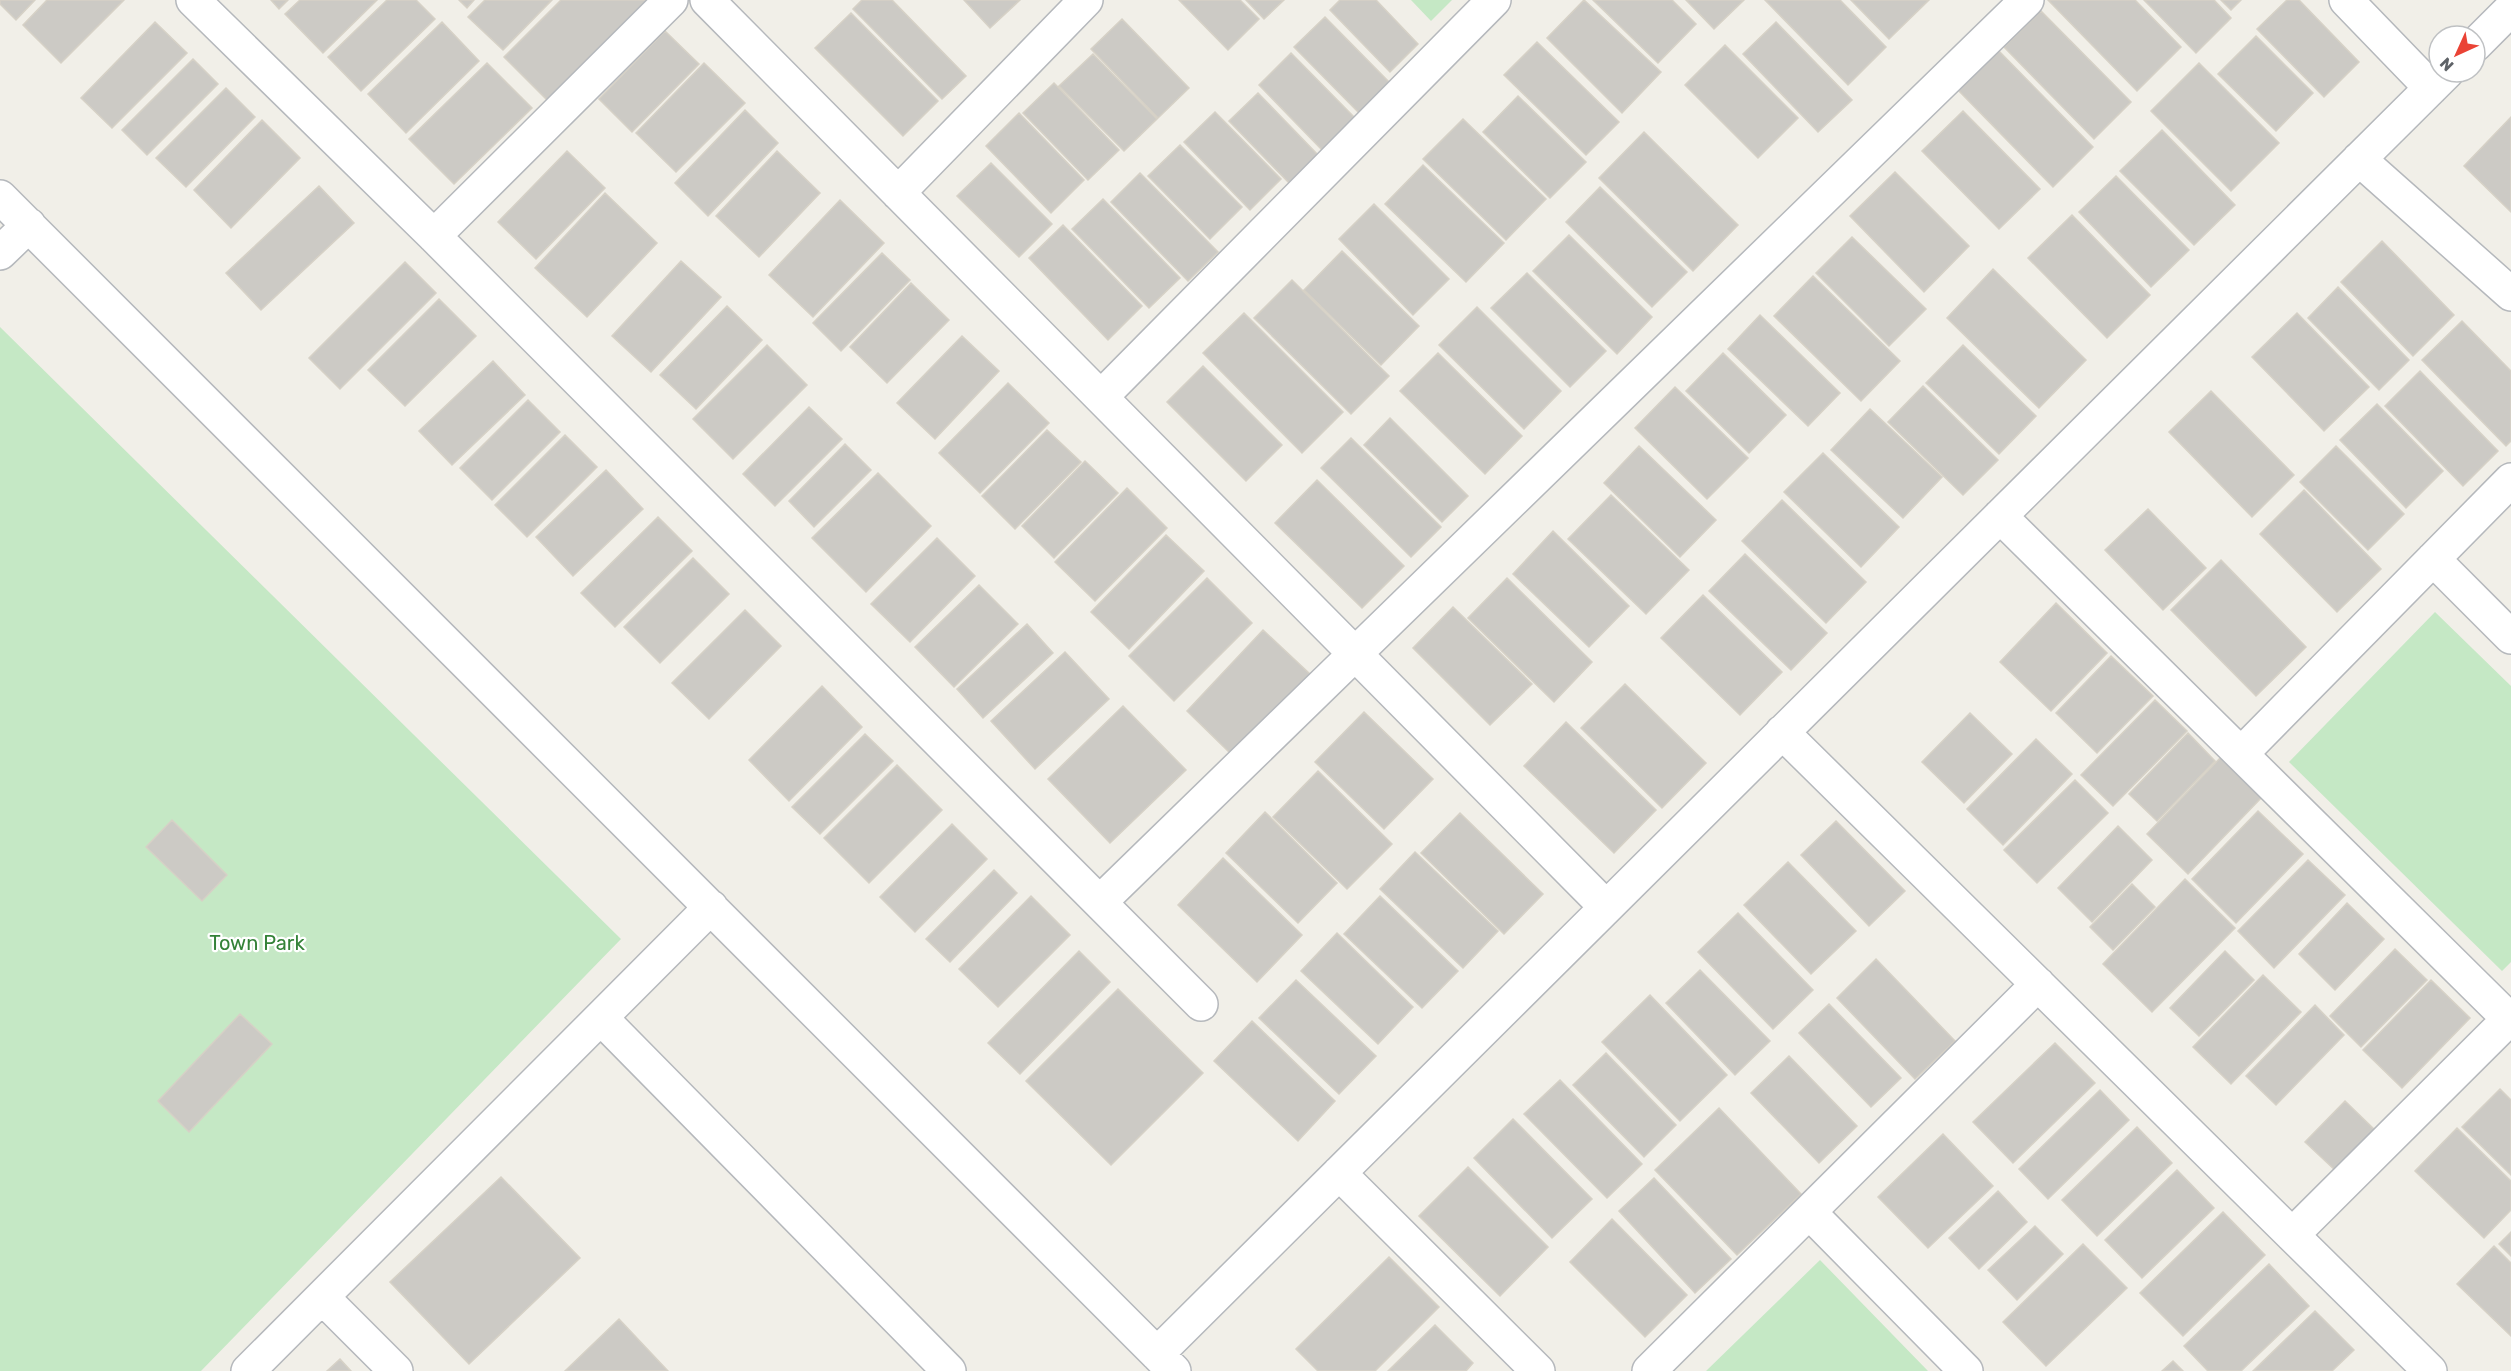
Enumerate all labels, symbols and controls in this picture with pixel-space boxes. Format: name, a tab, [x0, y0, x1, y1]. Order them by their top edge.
north arrow	[2427, 24, 2487, 84]
text: N	[2436, 53, 2458, 75]
park label: Town Park	[209, 931, 305, 955]

